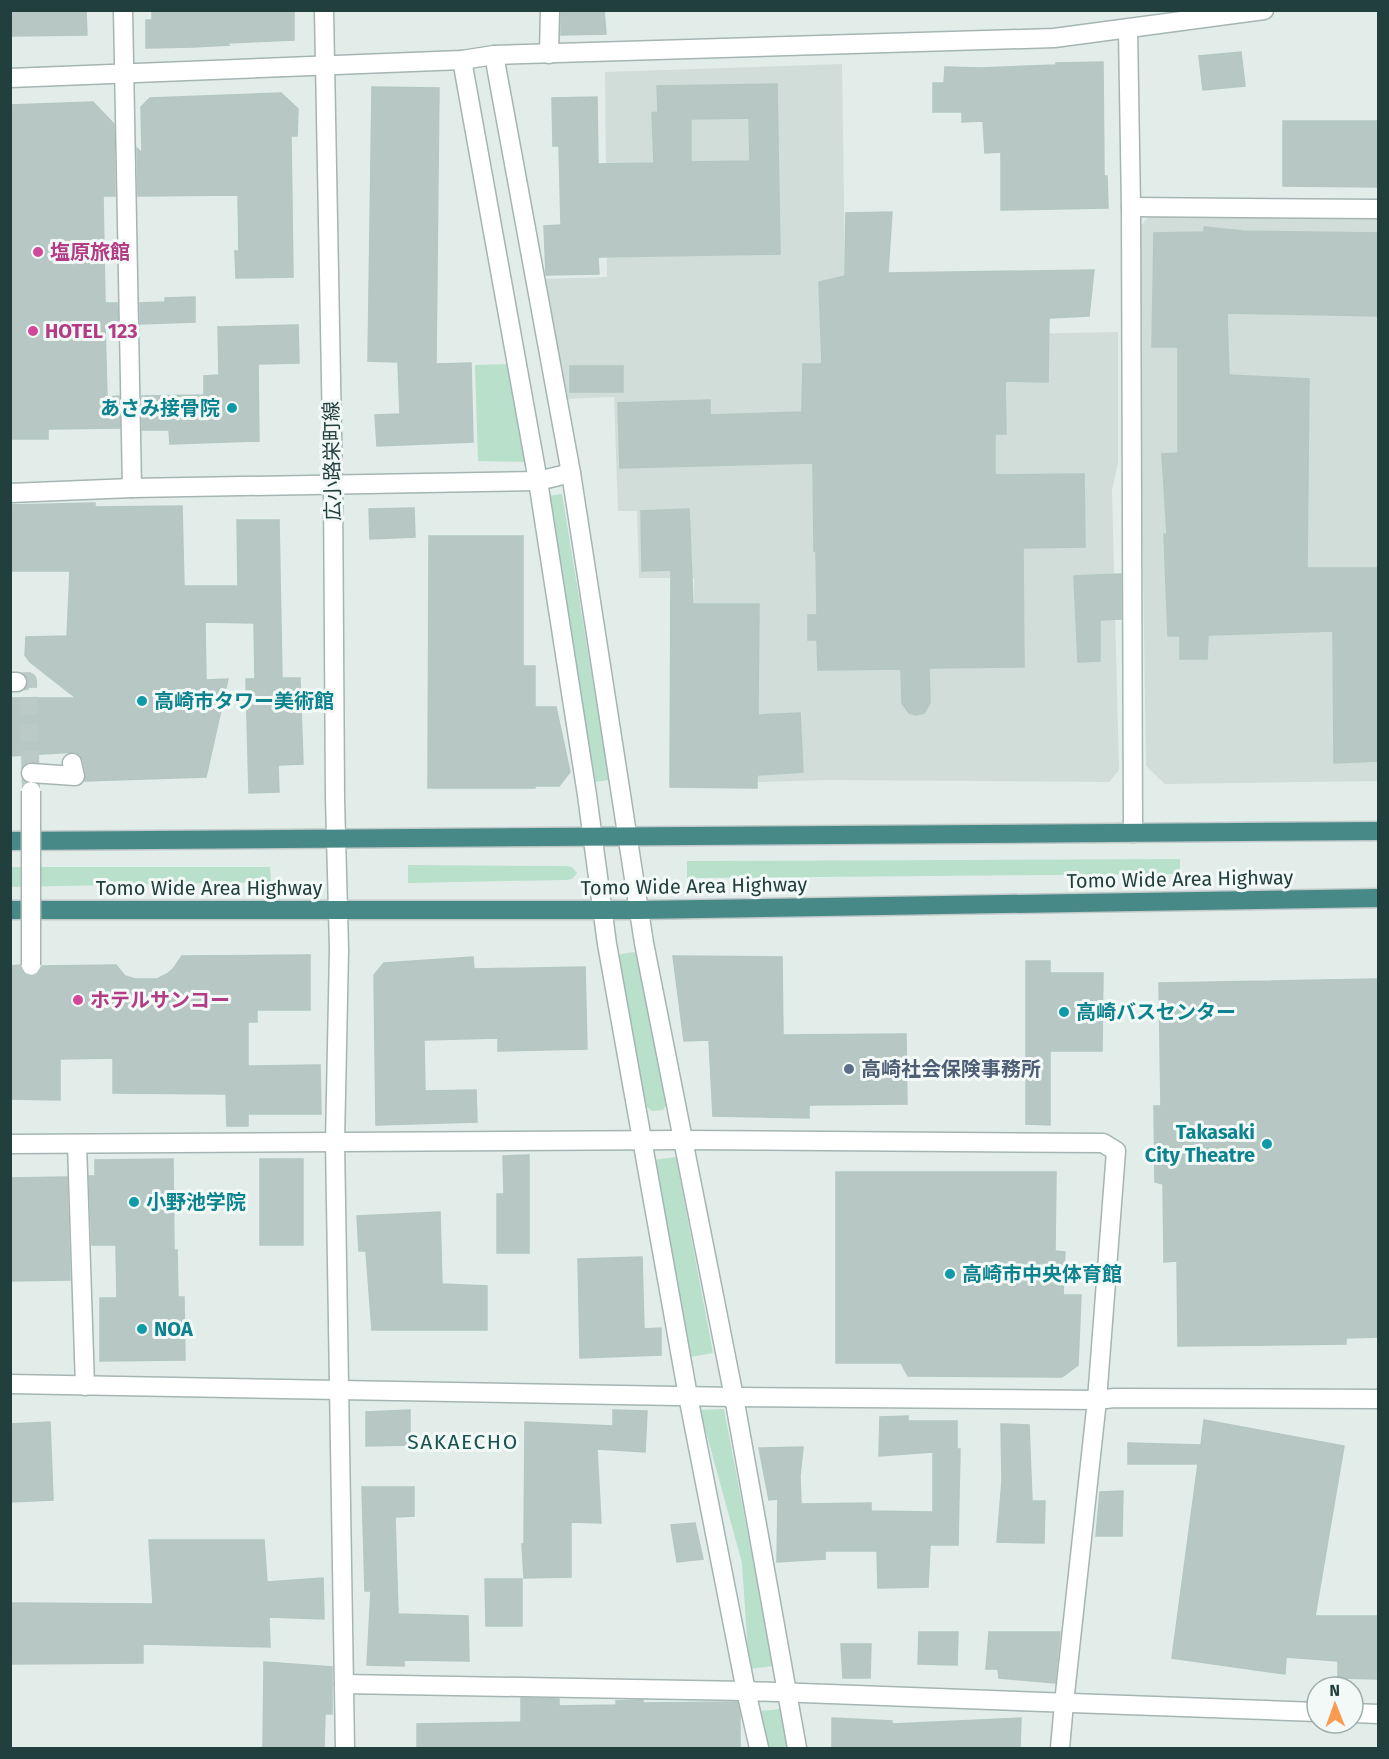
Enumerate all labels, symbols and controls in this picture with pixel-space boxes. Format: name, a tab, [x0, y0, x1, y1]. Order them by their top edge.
place label: 塩原旅館	[50, 240, 130, 264]
marker: 塩原旅館	[31, 245, 45, 259]
place label: HOTEL 123	[45, 319, 138, 343]
marker: HOTEL 123	[26, 324, 40, 338]
place label: あさみ接骨院	[100, 396, 220, 420]
marker: あさみ接骨院	[225, 401, 239, 415]
street label: 広小路栄町線	[319, 401, 345, 521]
place label: 高崎市タワー美術館	[154, 689, 334, 713]
marker: 高崎市タワー美術館	[135, 694, 149, 708]
street label: Tomo Wide Area Highway	[1066, 865, 1294, 893]
street label: Tomo Wide Area Highway	[580, 872, 808, 900]
street label: Tomo Wide Area Highway	[96, 876, 323, 900]
place label: ホテルサンコー	[90, 988, 230, 1012]
marker: ホテルサンコー	[71, 993, 85, 1007]
place label: 高崎バスセンター	[1076, 1000, 1236, 1024]
marker: 高崎バスセンター	[1057, 1005, 1071, 1019]
place label: 高崎社会保険事務所	[861, 1057, 1041, 1081]
marker: 高崎社会保険事務所	[842, 1062, 856, 1076]
place label: Takasaki City Theatre	[1145, 1120, 1255, 1167]
marker: Takasaki City Theatre	[1260, 1137, 1274, 1151]
place label: 小野池学院	[146, 1190, 246, 1214]
marker: 小野池学院	[127, 1195, 141, 1209]
place label: 高崎市中央体育館	[962, 1262, 1122, 1286]
marker: 高崎市中央体育館	[943, 1267, 957, 1281]
place label: NOA	[154, 1317, 194, 1341]
marker: NOA	[135, 1322, 149, 1336]
district label: SAKAECHO	[407, 1429, 519, 1455]
north arrow	[1305, 1675, 1365, 1735]
text: N	[1329, 1681, 1340, 1700]

